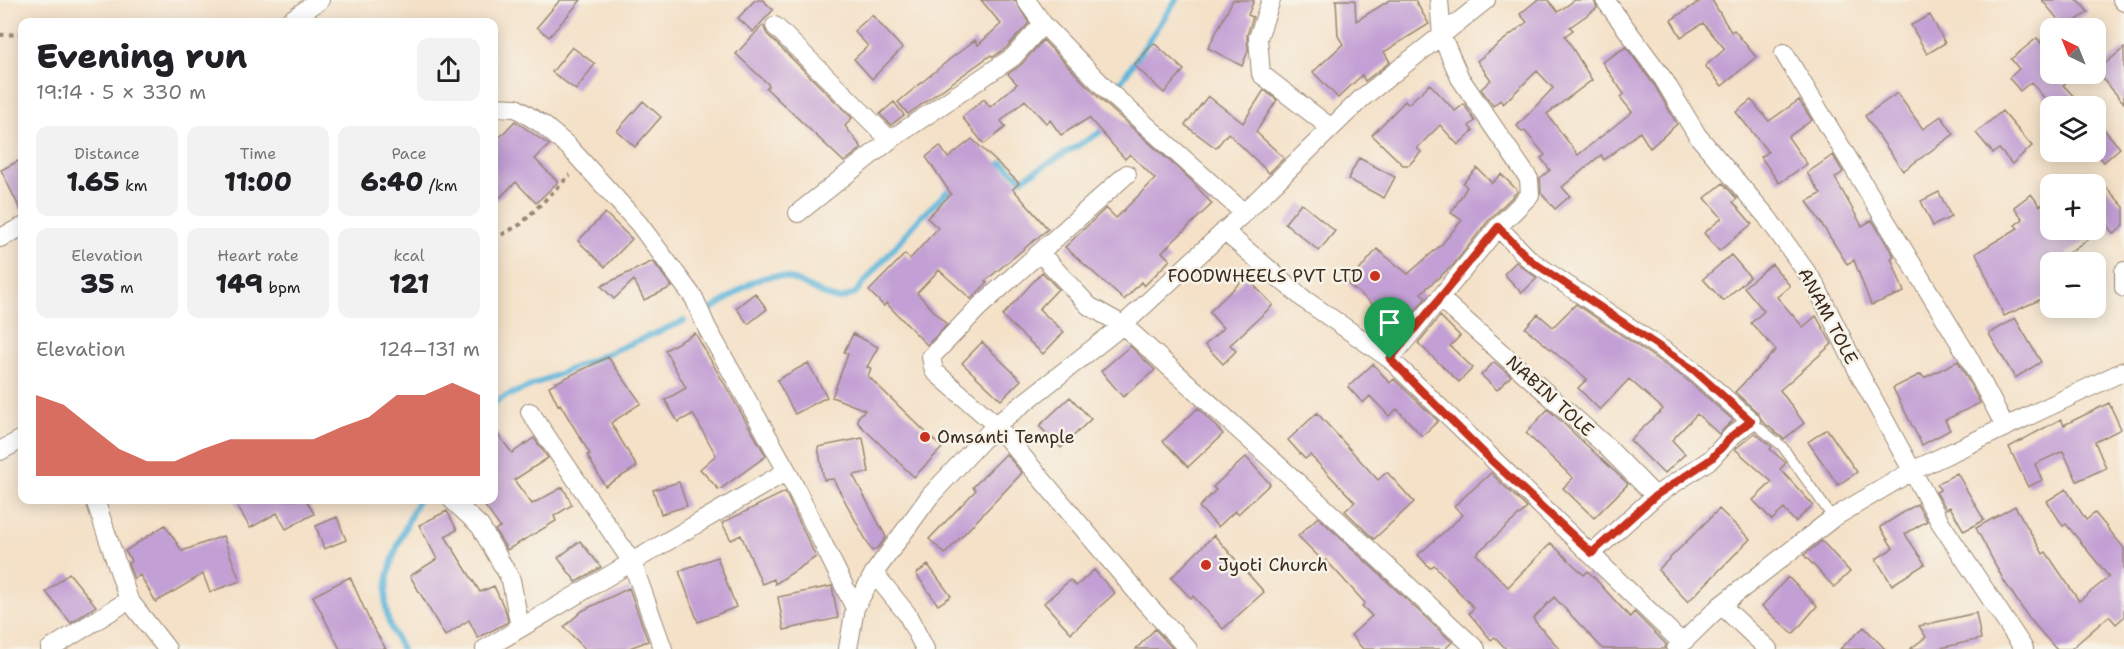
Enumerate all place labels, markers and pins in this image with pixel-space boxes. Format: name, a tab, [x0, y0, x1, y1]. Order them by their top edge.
place label: FOODWHEELS PVT LTD	[1167, 264, 1363, 288]
marker: FOODWHEELS PVT LTD	[1368, 269, 1382, 283]
pin	[1364, 297, 1415, 359]
place label: Omsanti Temple	[937, 425, 1075, 449]
marker: Omsanti Temple	[918, 430, 932, 444]
place label: Jyoti Church	[1218, 553, 1328, 577]
marker: Jyoti Church	[1199, 558, 1213, 572]

